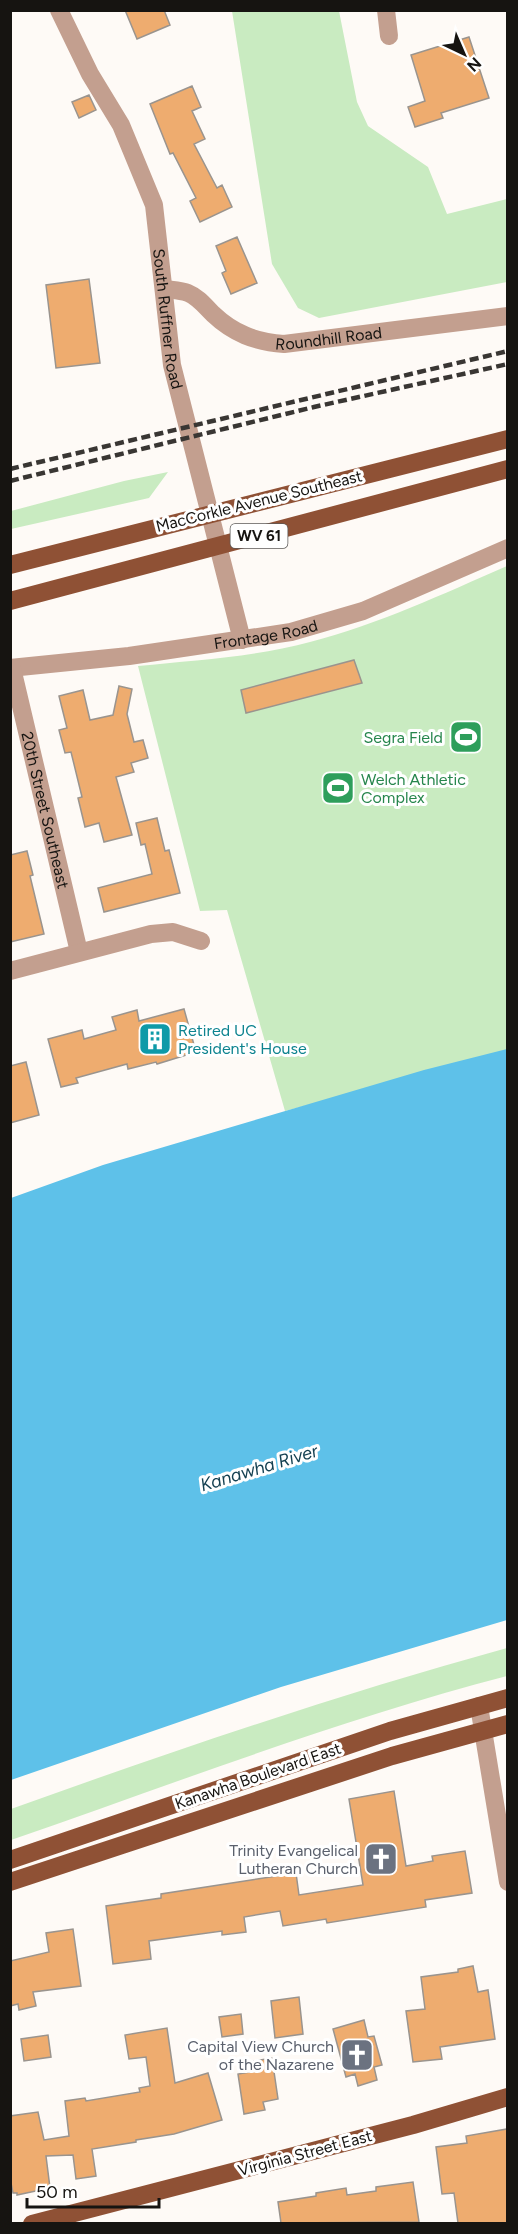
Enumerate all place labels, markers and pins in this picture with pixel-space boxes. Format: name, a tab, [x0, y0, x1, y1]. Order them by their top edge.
sports icon: Segra Field	[448, 719, 484, 755]
place label: Segra Field	[363, 728, 443, 747]
sports icon: Welch Athletic Complex	[320, 770, 356, 806]
place label: Welch Athletic Complex	[361, 770, 466, 807]
building icon: Retired UC President's House	[137, 1021, 173, 1057]
place label: Retired UC President's House	[178, 1021, 307, 1058]
place label: Trinity Evangelical Lutheran Church	[229, 1841, 358, 1878]
church icon: Trinity Evangelical Lutheran Church	[363, 1841, 399, 1877]
place label: Capital View Church of the Nazarene	[187, 2037, 334, 2074]
church icon: Capital View Church of the Nazarene	[339, 2037, 375, 2073]

